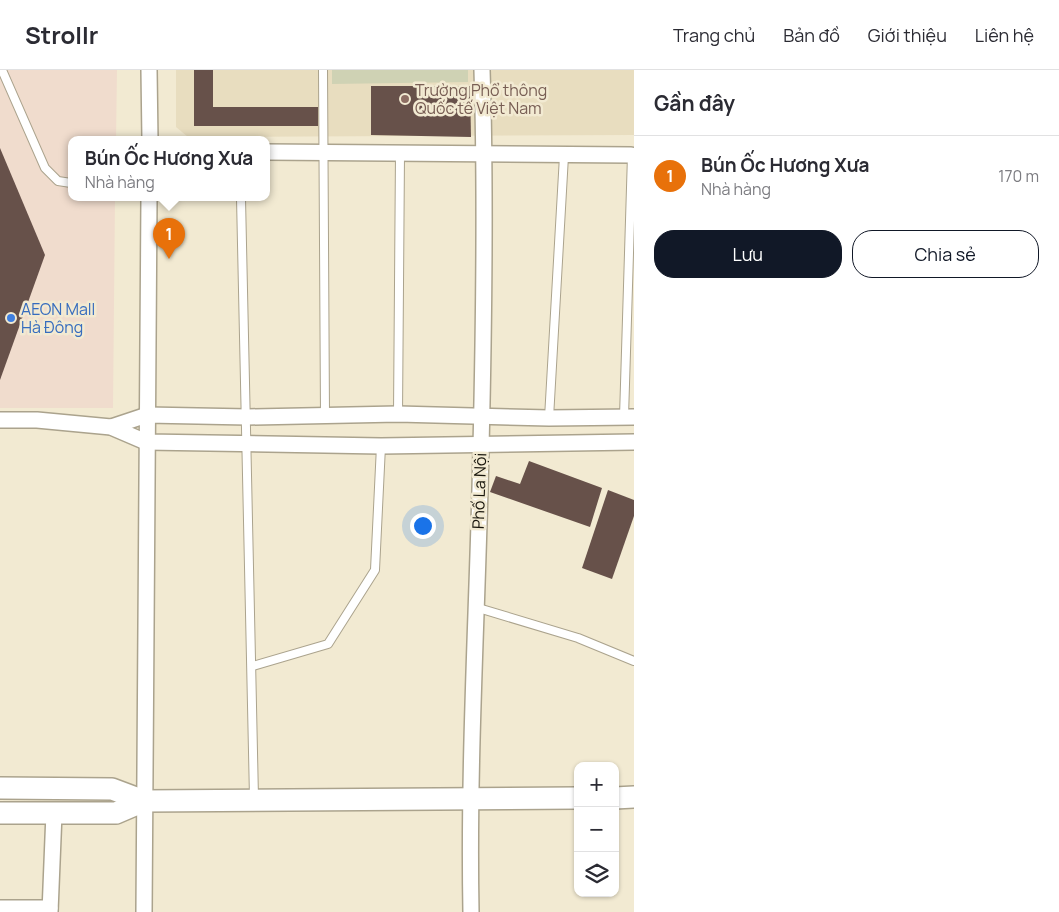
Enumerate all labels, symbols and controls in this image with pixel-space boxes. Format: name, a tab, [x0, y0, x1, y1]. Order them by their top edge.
text: Strollr	[25, 18, 98, 51]
text: Trang chủ	[673, 23, 755, 47]
text: Bản đồ	[783, 23, 840, 47]
text: Giới thiệu	[868, 23, 947, 47]
text: Liên hệ	[975, 23, 1034, 47]
place label: Trường Phổ thông Quốc tế Việt Nam	[415, 79, 547, 119]
text: Gần đây	[654, 89, 735, 117]
marker: Trường Phổ thông Quốc tế Việt Nam	[399, 93, 411, 105]
popup	[68, 136, 270, 201]
text: Bún Ốc Hương Xưa	[85, 145, 253, 171]
text: Bún Ốc Hương Xưa	[701, 152, 870, 178]
text: 1	[666, 165, 674, 187]
text: 170 m	[998, 165, 1039, 187]
text: Nhà hàng	[85, 171, 155, 193]
text: Nhà hàng	[701, 178, 771, 200]
pin: 1	[153, 218, 185, 259]
button: Lưu	[654, 230, 842, 278]
button: Chia sẻ	[852, 230, 1039, 278]
place label: AEON Mall Hà Đông	[21, 298, 95, 338]
marker: AEON Mall Hà Đông	[5, 312, 17, 324]
street label: Phố La Nội	[467, 453, 491, 529]
your location	[410, 513, 436, 539]
map controls	[574, 762, 619, 897]
button: +	[574, 762, 619, 807]
button: −	[574, 807, 619, 852]
button: layers	[574, 852, 619, 897]

